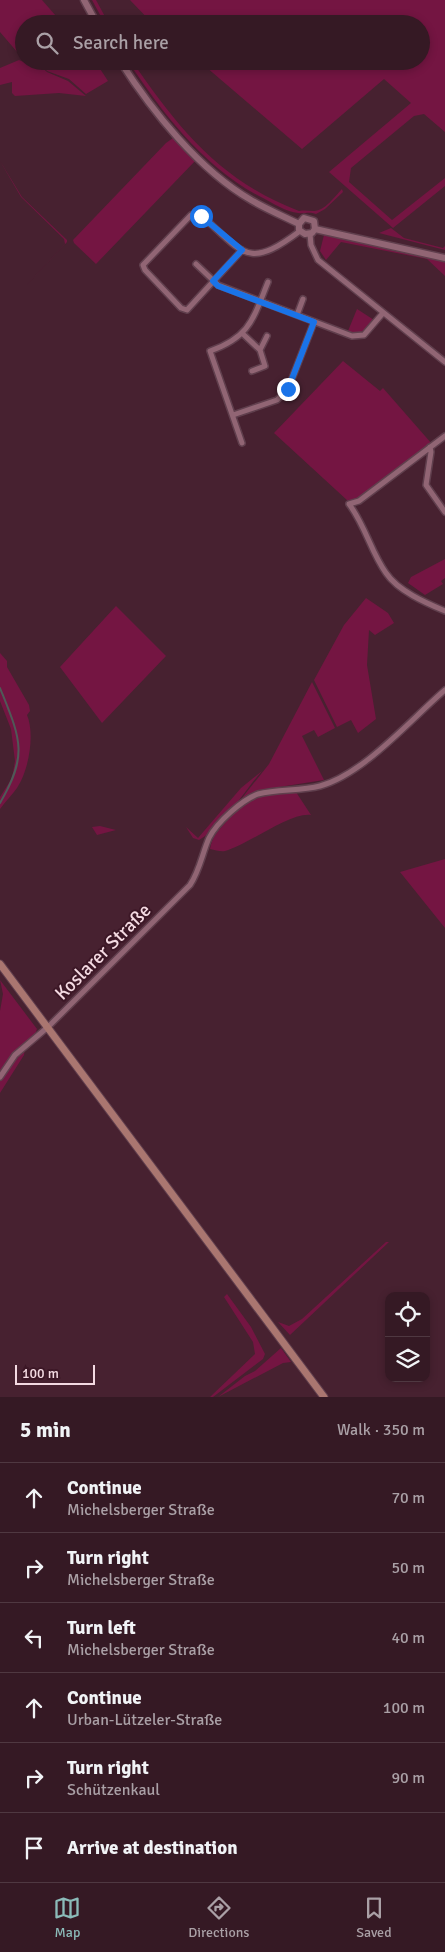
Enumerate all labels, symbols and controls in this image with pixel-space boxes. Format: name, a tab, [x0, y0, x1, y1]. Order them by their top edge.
search box	[15, 15, 430, 70]
icon: search	[33, 29, 61, 57]
text: Search here	[73, 31, 169, 55]
route start	[190, 205, 213, 228]
route end	[277, 378, 300, 401]
street label: Koslarer Straße	[50, 899, 156, 1005]
map controls	[385, 1292, 430, 1382]
button: locate	[385, 1292, 430, 1337]
button: layers	[385, 1337, 430, 1382]
scale bar	[15, 1362, 95, 1385]
text: 100 m	[22, 1365, 59, 1382]
text: 5 min	[20, 1417, 71, 1443]
text: Walk · 350 m	[337, 1420, 425, 1440]
text: Continue	[67, 1476, 142, 1500]
icon: ahead	[20, 1484, 48, 1512]
text: 70 m	[391, 1488, 425, 1508]
text: Michelsberger Straße	[67, 1500, 215, 1520]
text: Turn right	[67, 1546, 149, 1570]
icon: right	[20, 1554, 48, 1582]
text: 50 m	[391, 1558, 425, 1578]
text: Michelsberger Straße	[67, 1570, 215, 1590]
text: Turn left	[67, 1616, 136, 1640]
icon: left	[20, 1624, 48, 1652]
text: 40 m	[391, 1628, 425, 1648]
text: Michelsberger Straße	[67, 1640, 215, 1660]
text: Continue	[67, 1686, 142, 1710]
icon: ahead	[20, 1694, 48, 1722]
text: 100 m	[383, 1698, 425, 1718]
text: Urban-Lützeler-Straße	[67, 1710, 222, 1730]
text: Turn right	[67, 1756, 149, 1780]
icon: right	[20, 1764, 48, 1792]
text: 90 m	[391, 1768, 425, 1788]
text: Schützenkaul	[67, 1780, 160, 1800]
icon: arrive	[20, 1834, 48, 1862]
text: Arrive at destination	[67, 1836, 238, 1860]
tab: Map	[53, 1894, 81, 1941]
tab: Directions	[188, 1894, 249, 1941]
tab: Saved	[356, 1894, 392, 1941]

